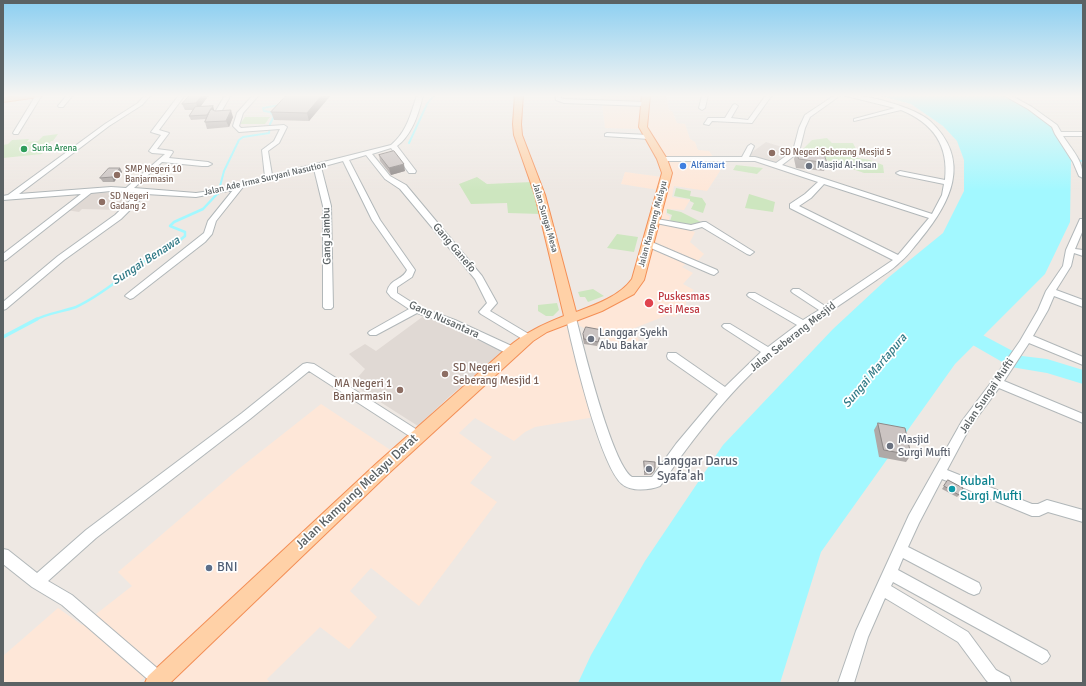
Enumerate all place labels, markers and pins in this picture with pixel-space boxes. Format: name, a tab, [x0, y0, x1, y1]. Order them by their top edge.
marker: Suria Arena	[19, 144, 29, 154]
place label: Suria Arena	[32, 144, 77, 154]
marker: SD Negeri Seberang Mesjid 5	[767, 148, 777, 158]
place label: SD Negeri Seberang Mesjid 5	[780, 148, 891, 158]
marker: Alfamart	[678, 161, 688, 171]
place label: Alfamart	[691, 161, 725, 171]
marker: Masjid Al-Ihsan	[804, 161, 814, 171]
place label: Masjid Al-Ihsan	[817, 161, 877, 171]
place label: SMP Negeri 10 Banjarmasin	[125, 165, 182, 186]
marker: SMP Negeri 10 Banjarmasin	[112, 170, 122, 180]
place label: SD Negeri Gadang 2	[110, 192, 149, 213]
marker: SD Negeri Gadang 2	[97, 197, 107, 207]
place label: Puskesmas Sei Mesa	[658, 290, 710, 316]
marker: Puskesmas Sei Mesa	[643, 297, 655, 309]
place label: Langgar Syekh Abu Bakar	[599, 326, 668, 352]
marker: Langgar Syekh Abu Bakar	[586, 334, 596, 344]
place label: SD Negeri Seberang Mesjid 1	[453, 361, 539, 387]
marker: SD Negeri Seberang Mesjid 1	[440, 369, 450, 379]
place label: MA Negeri 1 Banjarmasin	[333, 377, 392, 403]
marker: MA Negeri 1 Banjarmasin	[395, 385, 405, 395]
place label: Masjid Surgi Mufti	[898, 433, 950, 459]
marker: Masjid Surgi Mufti	[885, 441, 895, 451]
place label: Langgar Darus Syafa'ah	[657, 454, 738, 485]
marker: Langgar Darus Syafa'ah	[644, 464, 654, 474]
place label: Kubah Surgi Mufti	[960, 474, 1022, 505]
marker: Kubah Surgi Mufti	[947, 484, 957, 494]
place label: BNI	[217, 560, 238, 576]
marker: BNI	[204, 563, 214, 573]

